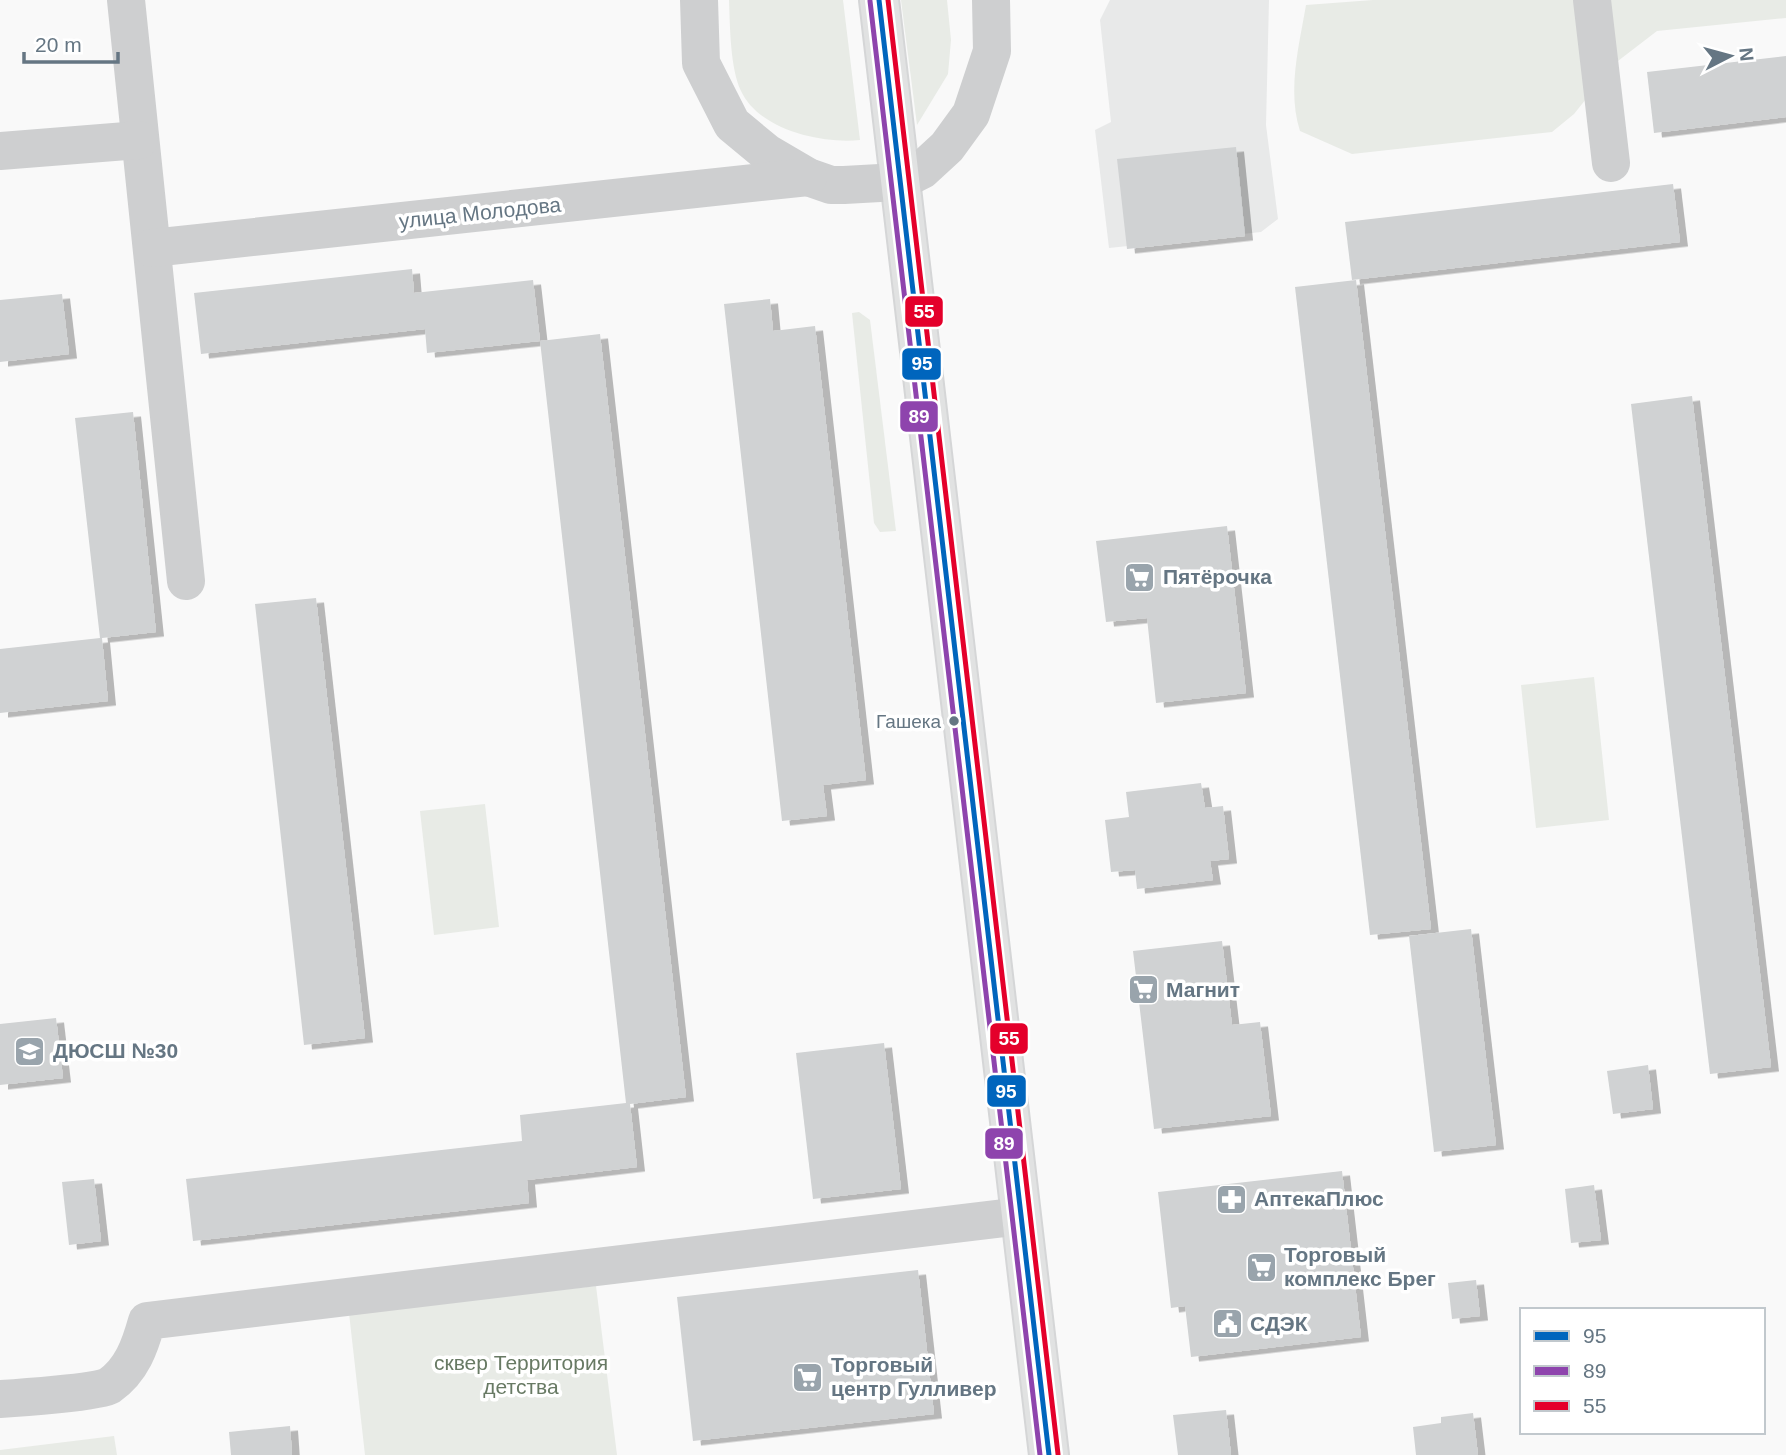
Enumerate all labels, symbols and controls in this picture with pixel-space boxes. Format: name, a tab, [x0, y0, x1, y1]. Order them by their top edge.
scale bar	[24, 21, 119, 65]
north arrow	[1695, 21, 1765, 91]
text: 20 m	[35, 33, 82, 56]
text: N	[1735, 46, 1758, 62]
street label: улица Молодова	[398, 193, 562, 232]
line badge: 55	[904, 295, 944, 328]
text: 55	[913, 301, 935, 322]
line badge: 95	[901, 347, 942, 381]
text: 95	[911, 353, 933, 374]
line badge: 89	[899, 400, 939, 433]
text: 89	[908, 406, 930, 427]
supermarket icon: Пятёрочка	[1123, 560, 1157, 594]
place label: Пятёрочка	[1163, 565, 1272, 588]
place label: Гашека	[876, 711, 941, 732]
marker: Гашека	[947, 714, 961, 728]
supermarket icon: Магнит	[1126, 973, 1160, 1007]
place label: Магнит	[1166, 978, 1240, 1001]
line badge: 55	[989, 1022, 1029, 1055]
text: 55	[998, 1028, 1020, 1049]
school or university icon: ДЮСШ №30	[13, 1034, 47, 1068]
place label: ДЮСШ №30	[53, 1039, 178, 1062]
line badge: 95	[986, 1074, 1027, 1108]
text: 95	[995, 1081, 1017, 1102]
line badge: 89	[984, 1127, 1024, 1160]
text: 89	[993, 1133, 1015, 1154]
pharmacy icon: АптекаПлюс	[1214, 1182, 1248, 1216]
place label: АптекаПлюс	[1254, 1187, 1384, 1210]
place label: Торговый комплекс Брег	[1284, 1243, 1436, 1290]
supermarket icon: Торговый комплекс Брег	[1244, 1250, 1278, 1284]
public building icon: СДЭК	[1210, 1307, 1244, 1341]
legend	[1520, 1308, 1765, 1434]
place label: СДЭК	[1250, 1312, 1308, 1335]
text: 95	[1583, 1324, 1606, 1347]
park label: сквер Территория детства	[434, 1351, 608, 1398]
place label: Торговый центр Гулливер	[831, 1353, 996, 1400]
text: 89	[1583, 1359, 1606, 1382]
supermarket icon: Торговый центр Гулливер	[791, 1360, 825, 1394]
text: 55	[1583, 1394, 1606, 1417]

